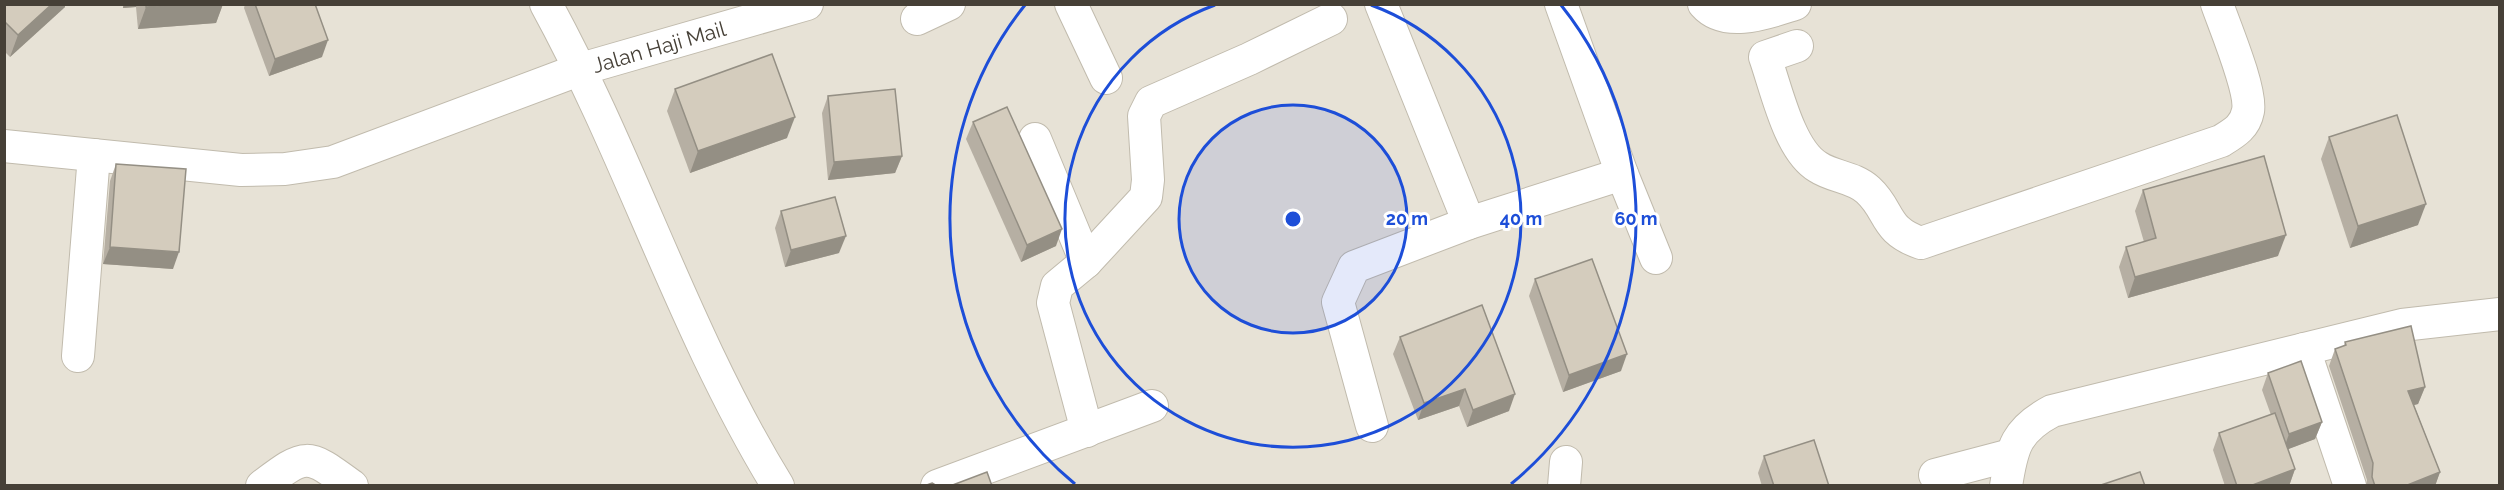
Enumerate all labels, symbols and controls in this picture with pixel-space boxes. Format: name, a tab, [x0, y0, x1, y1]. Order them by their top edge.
street label: Jalan Haji Mail	[589, 16, 729, 78]
text: 20 m	[1386, 208, 1428, 229]
text: 40 m	[1500, 208, 1542, 229]
text: 60 m	[1614, 208, 1658, 229]
centre of rings	[1283, 209, 1303, 229]

